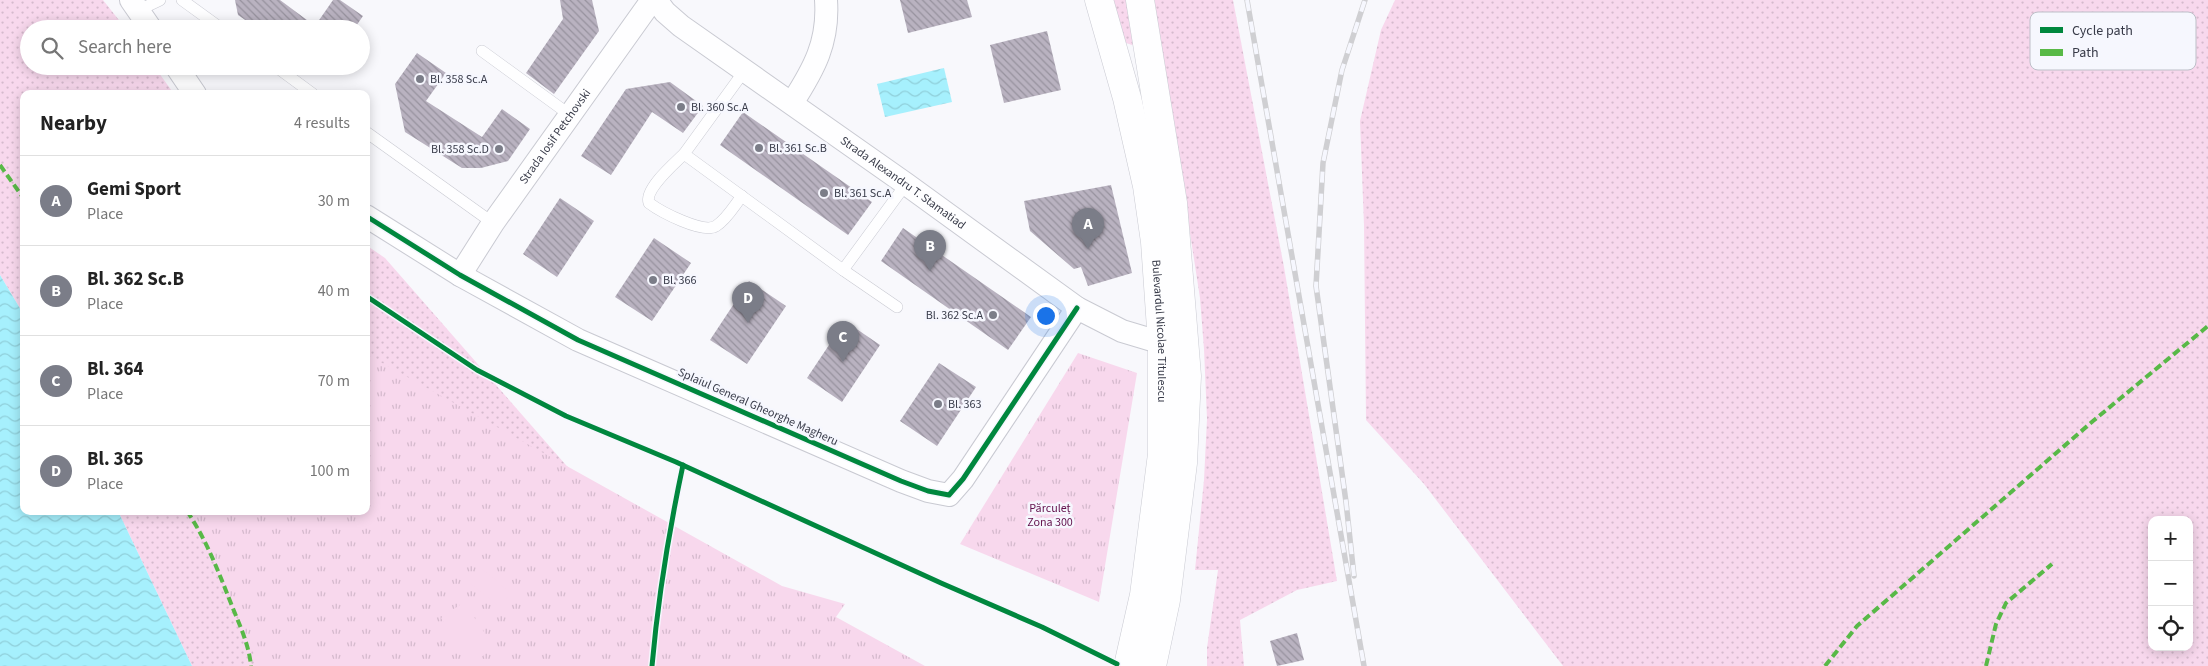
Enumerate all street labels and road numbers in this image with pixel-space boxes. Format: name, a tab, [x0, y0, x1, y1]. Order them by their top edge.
street label: Strada Iosif Petchovski	[515, 85, 595, 187]
street label: Strada Alexandru T. Stamatiad	[837, 132, 969, 233]
street label: Bulevardul Nicolae Titulescu	[1148, 259, 1171, 402]
street label: Splaiul General Gheorghe Magheru	[675, 364, 841, 450]

